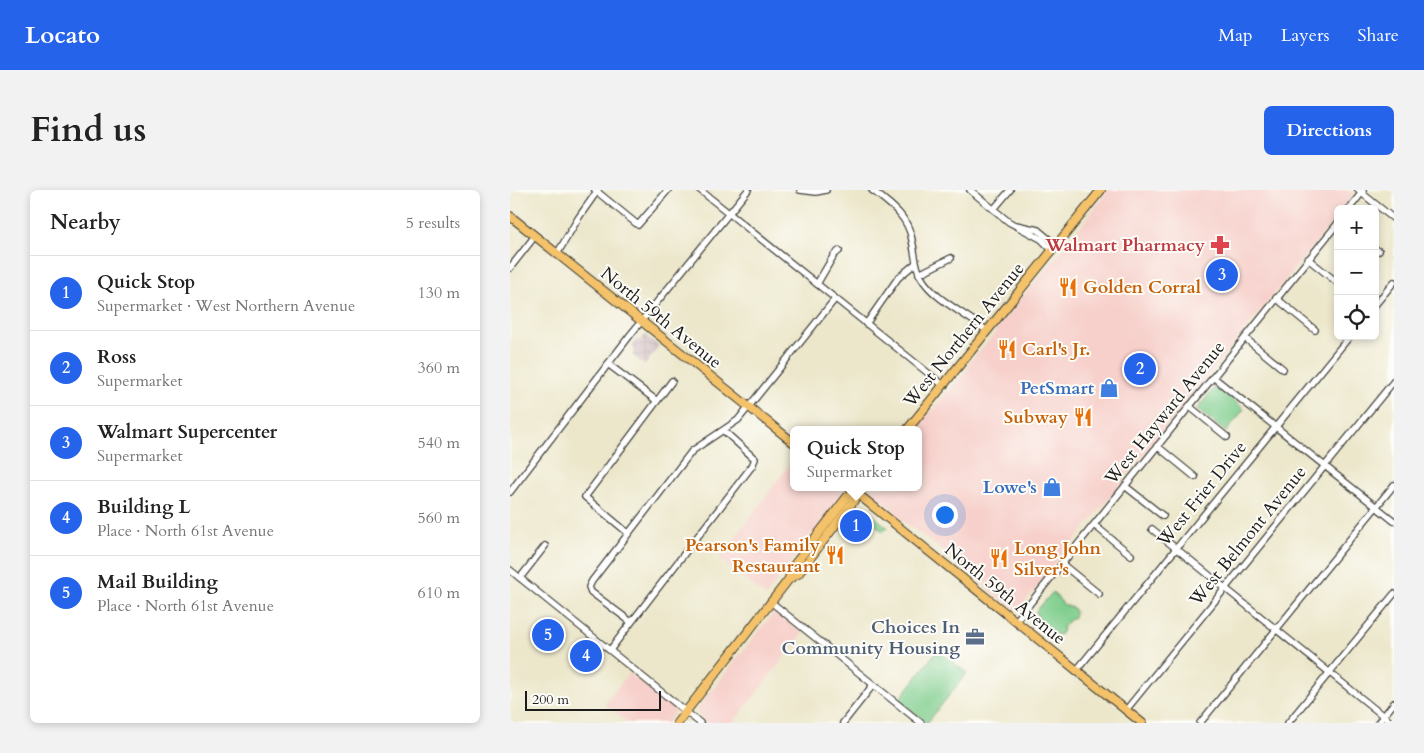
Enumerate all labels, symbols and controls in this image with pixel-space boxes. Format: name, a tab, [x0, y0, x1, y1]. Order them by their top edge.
text: Locato	[25, 19, 100, 52]
text: Map	[1218, 23, 1253, 48]
text: Layers	[1281, 23, 1330, 48]
text: Share	[1358, 23, 1399, 48]
text: Find us	[30, 106, 146, 154]
button: Directions	[1264, 106, 1394, 155]
map controls	[1334, 205, 1379, 340]
button: +	[1334, 205, 1379, 250]
text: Nearby	[50, 208, 121, 237]
text: 5 results	[406, 212, 460, 234]
place label: Walmart Pharmacy	[1044, 233, 1206, 258]
pharmacy icon: Walmart Pharmacy	[1209, 234, 1231, 256]
button: −	[1334, 250, 1379, 295]
pin: 3	[1206, 256, 1238, 294]
street label: West Northern Avenue	[897, 257, 1030, 414]
street label: North 59th Avenue	[595, 261, 727, 375]
text: Quick Stop	[97, 269, 195, 295]
place label: Golden Corral	[1083, 275, 1201, 300]
restaurant icon: Golden Corral	[1057, 276, 1079, 298]
text: 1	[62, 282, 70, 304]
text: 130 m	[418, 282, 460, 304]
text: Supermarket · West Northern Avenue	[97, 295, 355, 317]
button: locate	[1334, 295, 1379, 340]
street label: West Hayward Avenue	[1098, 336, 1231, 491]
place label: Carl's Jr.	[1022, 337, 1090, 362]
restaurant icon: Carl's Jr.	[996, 338, 1018, 360]
text: Ross	[97, 344, 136, 370]
pin: 2	[1124, 350, 1156, 388]
text: 2	[62, 357, 70, 379]
text: 360 m	[418, 357, 460, 379]
text: Supermarket	[97, 370, 183, 392]
place label: PetSmart	[1020, 376, 1095, 401]
shop icon: PetSmart	[1098, 377, 1120, 399]
place label: Subway	[1004, 405, 1069, 430]
restaurant icon: Subway	[1072, 406, 1094, 428]
text: Walmart Supercenter	[97, 419, 277, 445]
popup	[790, 426, 922, 491]
text: 3	[62, 432, 70, 454]
text: 540 m	[418, 432, 460, 454]
text: Quick Stop	[807, 435, 905, 461]
street label: West Frier Drive	[1151, 436, 1252, 553]
text: Supermarket	[97, 445, 183, 467]
text: Supermarket	[807, 461, 892, 483]
street label: West Belmont Avenue	[1183, 461, 1312, 612]
place label: Lowe's	[983, 475, 1037, 500]
shop icon: Lowe's	[1041, 476, 1063, 498]
text: Building L	[97, 494, 191, 520]
your location	[932, 502, 958, 528]
text: 4	[62, 507, 70, 529]
text: 560 m	[418, 507, 460, 529]
pin: 1	[840, 507, 872, 545]
text: Place · North 61st Avenue	[97, 520, 274, 542]
place label: Pearson's Family Restaurant	[685, 533, 821, 579]
place label: Long John Silver's	[1014, 536, 1102, 582]
street label: North 59th Avenue	[939, 537, 1071, 651]
restaurant icon: Pearson's Family Restaurant	[824, 544, 846, 566]
restaurant icon: Long John Silver's	[988, 547, 1010, 569]
text: Mail Building	[97, 569, 218, 595]
text: 5	[62, 582, 70, 604]
text: 610 m	[418, 582, 460, 604]
text: Place · North 61st Avenue	[97, 595, 274, 617]
place label: Choices In Community Housing	[782, 615, 960, 661]
pin: 5	[532, 616, 564, 654]
office icon: Choices In Community Housing	[964, 626, 986, 648]
pin: 4	[570, 637, 602, 675]
scale bar	[525, 688, 661, 711]
text: 200 m	[532, 690, 569, 709]

